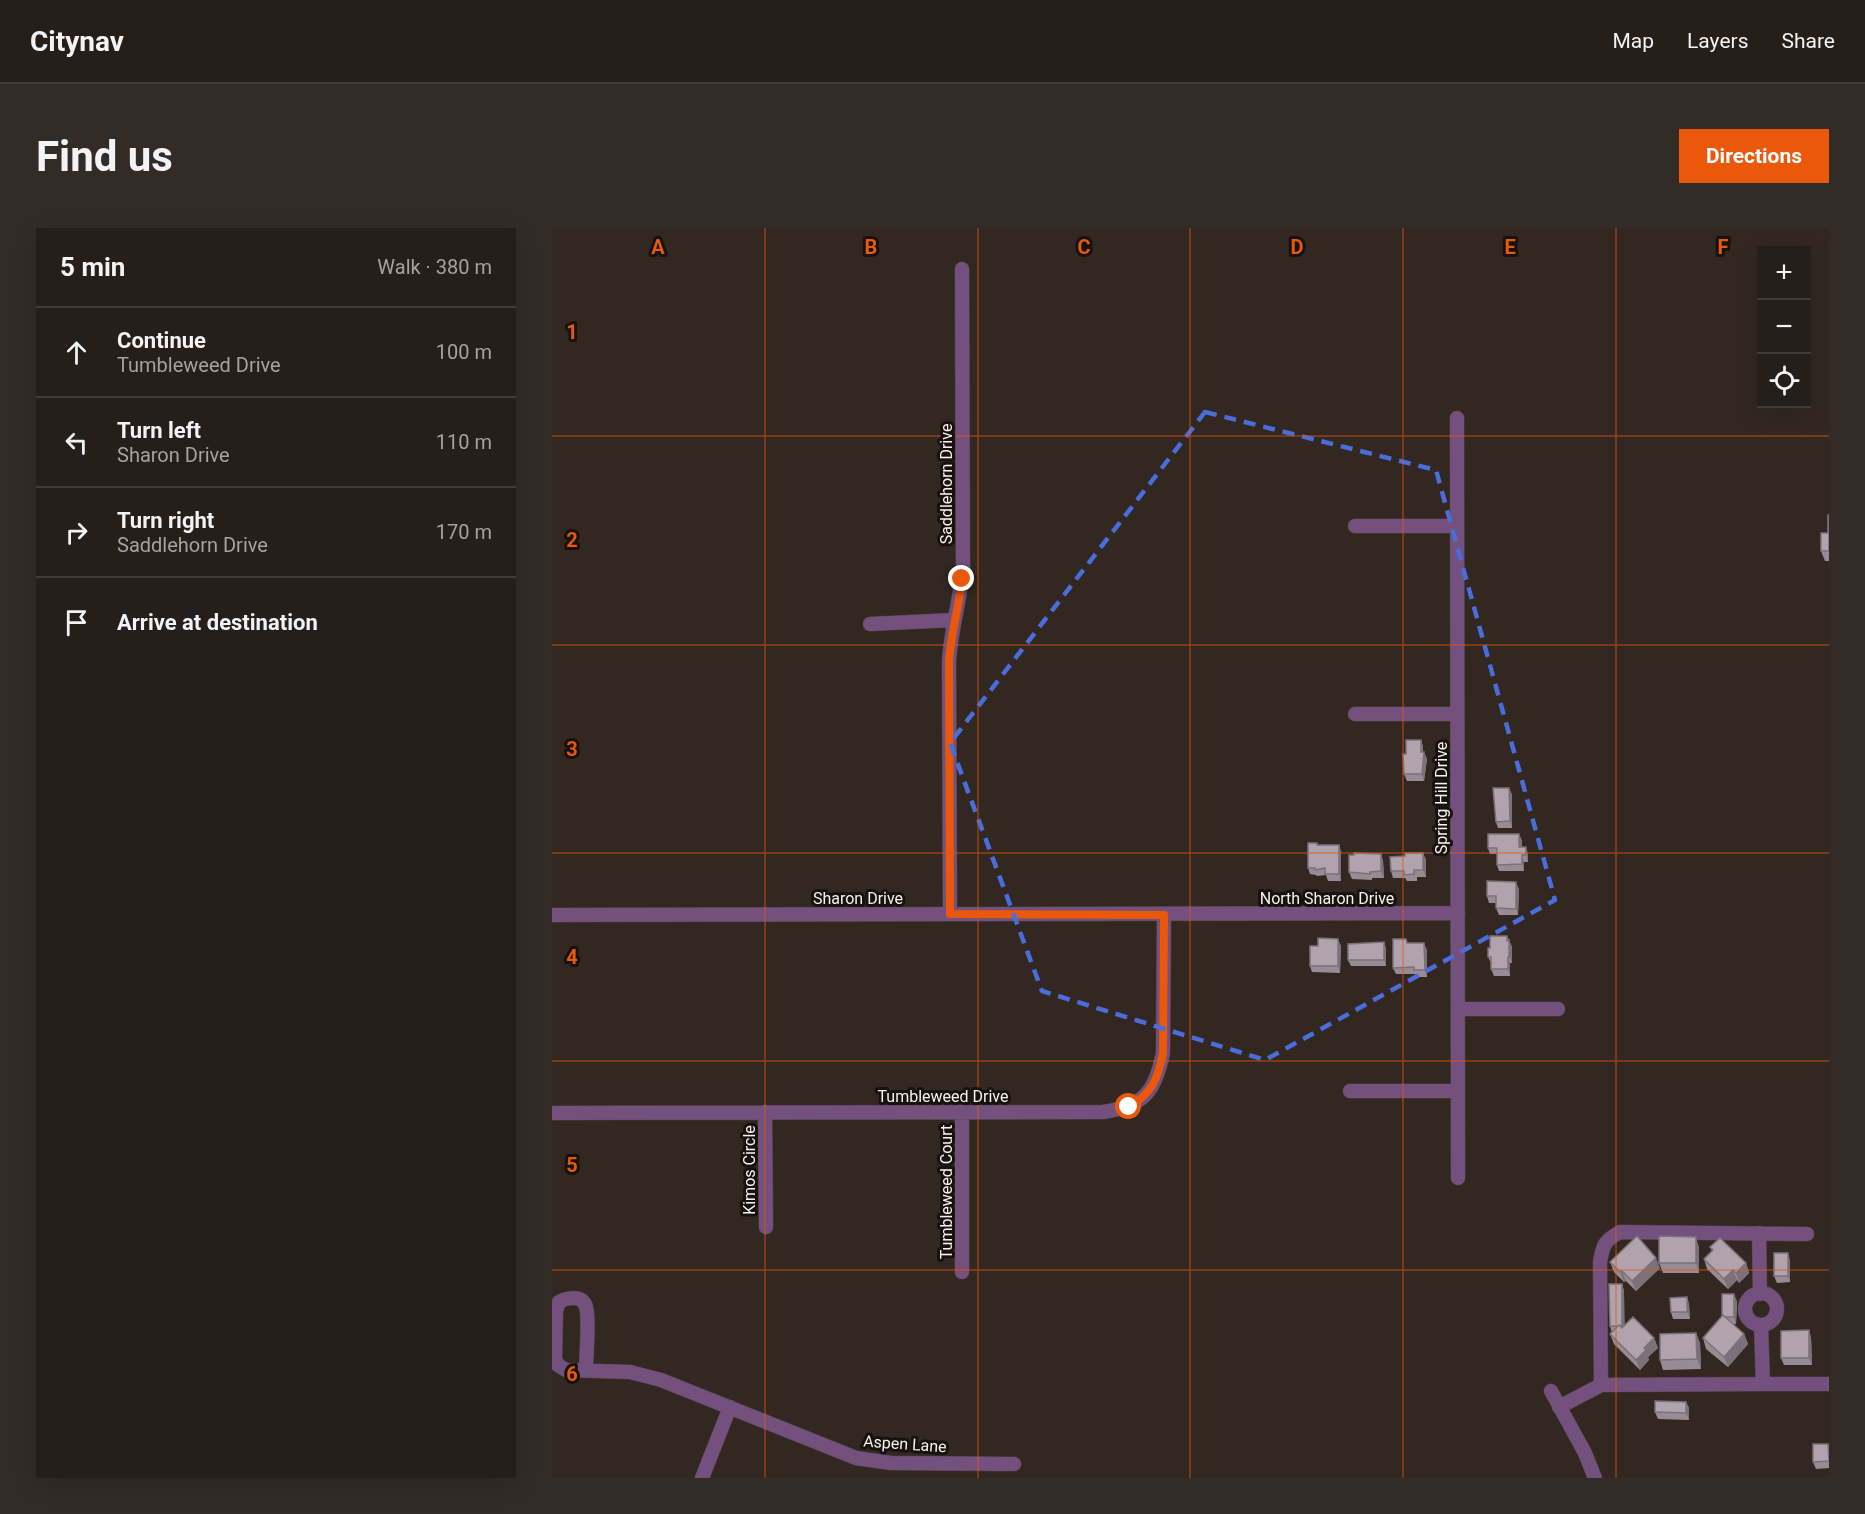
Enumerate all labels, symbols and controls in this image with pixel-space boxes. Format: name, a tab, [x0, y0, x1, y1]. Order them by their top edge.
text: Citynav	[30, 25, 124, 58]
text: Map	[1612, 29, 1654, 53]
text: Layers	[1687, 29, 1748, 53]
text: Share	[1781, 29, 1835, 53]
button: Directions	[1679, 129, 1829, 183]
text: Find us	[36, 132, 173, 181]
text: A	[651, 235, 665, 259]
text: B	[865, 235, 877, 259]
text: C	[1077, 235, 1091, 259]
text: D	[1291, 235, 1304, 259]
text: E	[1504, 235, 1516, 259]
text: F	[1718, 235, 1729, 259]
map controls	[1757, 246, 1811, 408]
button: +	[1757, 246, 1811, 300]
text: 5 min	[60, 252, 125, 282]
text: Walk · 380 m	[377, 255, 492, 279]
button: −	[1757, 300, 1811, 354]
text: 1	[566, 320, 578, 344]
text: Continue	[117, 328, 206, 353]
icon: ahead	[60, 336, 93, 369]
text: 100 m	[436, 340, 492, 364]
text: Tumbleweed Drive	[117, 353, 281, 377]
button: locate	[1757, 354, 1811, 408]
text: Turn left	[117, 418, 201, 443]
street label: Saddlehorn Drive	[937, 424, 956, 544]
icon: left	[60, 426, 93, 459]
text: 110 m	[436, 430, 492, 454]
text: Sharon Drive	[117, 443, 230, 467]
text: Turn right	[117, 508, 214, 533]
icon: right	[60, 516, 93, 549]
text: 170 m	[436, 520, 492, 544]
text: 2	[566, 528, 578, 552]
text: Saddlehorn Drive	[117, 533, 268, 557]
route end	[948, 565, 974, 591]
icon: arrive	[60, 606, 93, 639]
text: Arrive at destination	[117, 610, 318, 635]
text: 3	[566, 737, 578, 761]
street label: Spring Hill Drive	[1432, 742, 1451, 854]
street label: Sharon Drive	[813, 889, 903, 908]
street label: North Sharon Drive	[1260, 889, 1394, 908]
text: 4	[566, 945, 578, 969]
street label: Tumbleweed Drive	[878, 1087, 1008, 1106]
route start	[1115, 1093, 1141, 1119]
street label: Kimos Circle	[740, 1125, 759, 1215]
street label: Tumbleweed Court	[937, 1125, 956, 1259]
text: 5	[566, 1153, 578, 1177]
text: 6	[566, 1362, 578, 1386]
street label: Aspen Lane	[863, 1432, 947, 1456]

